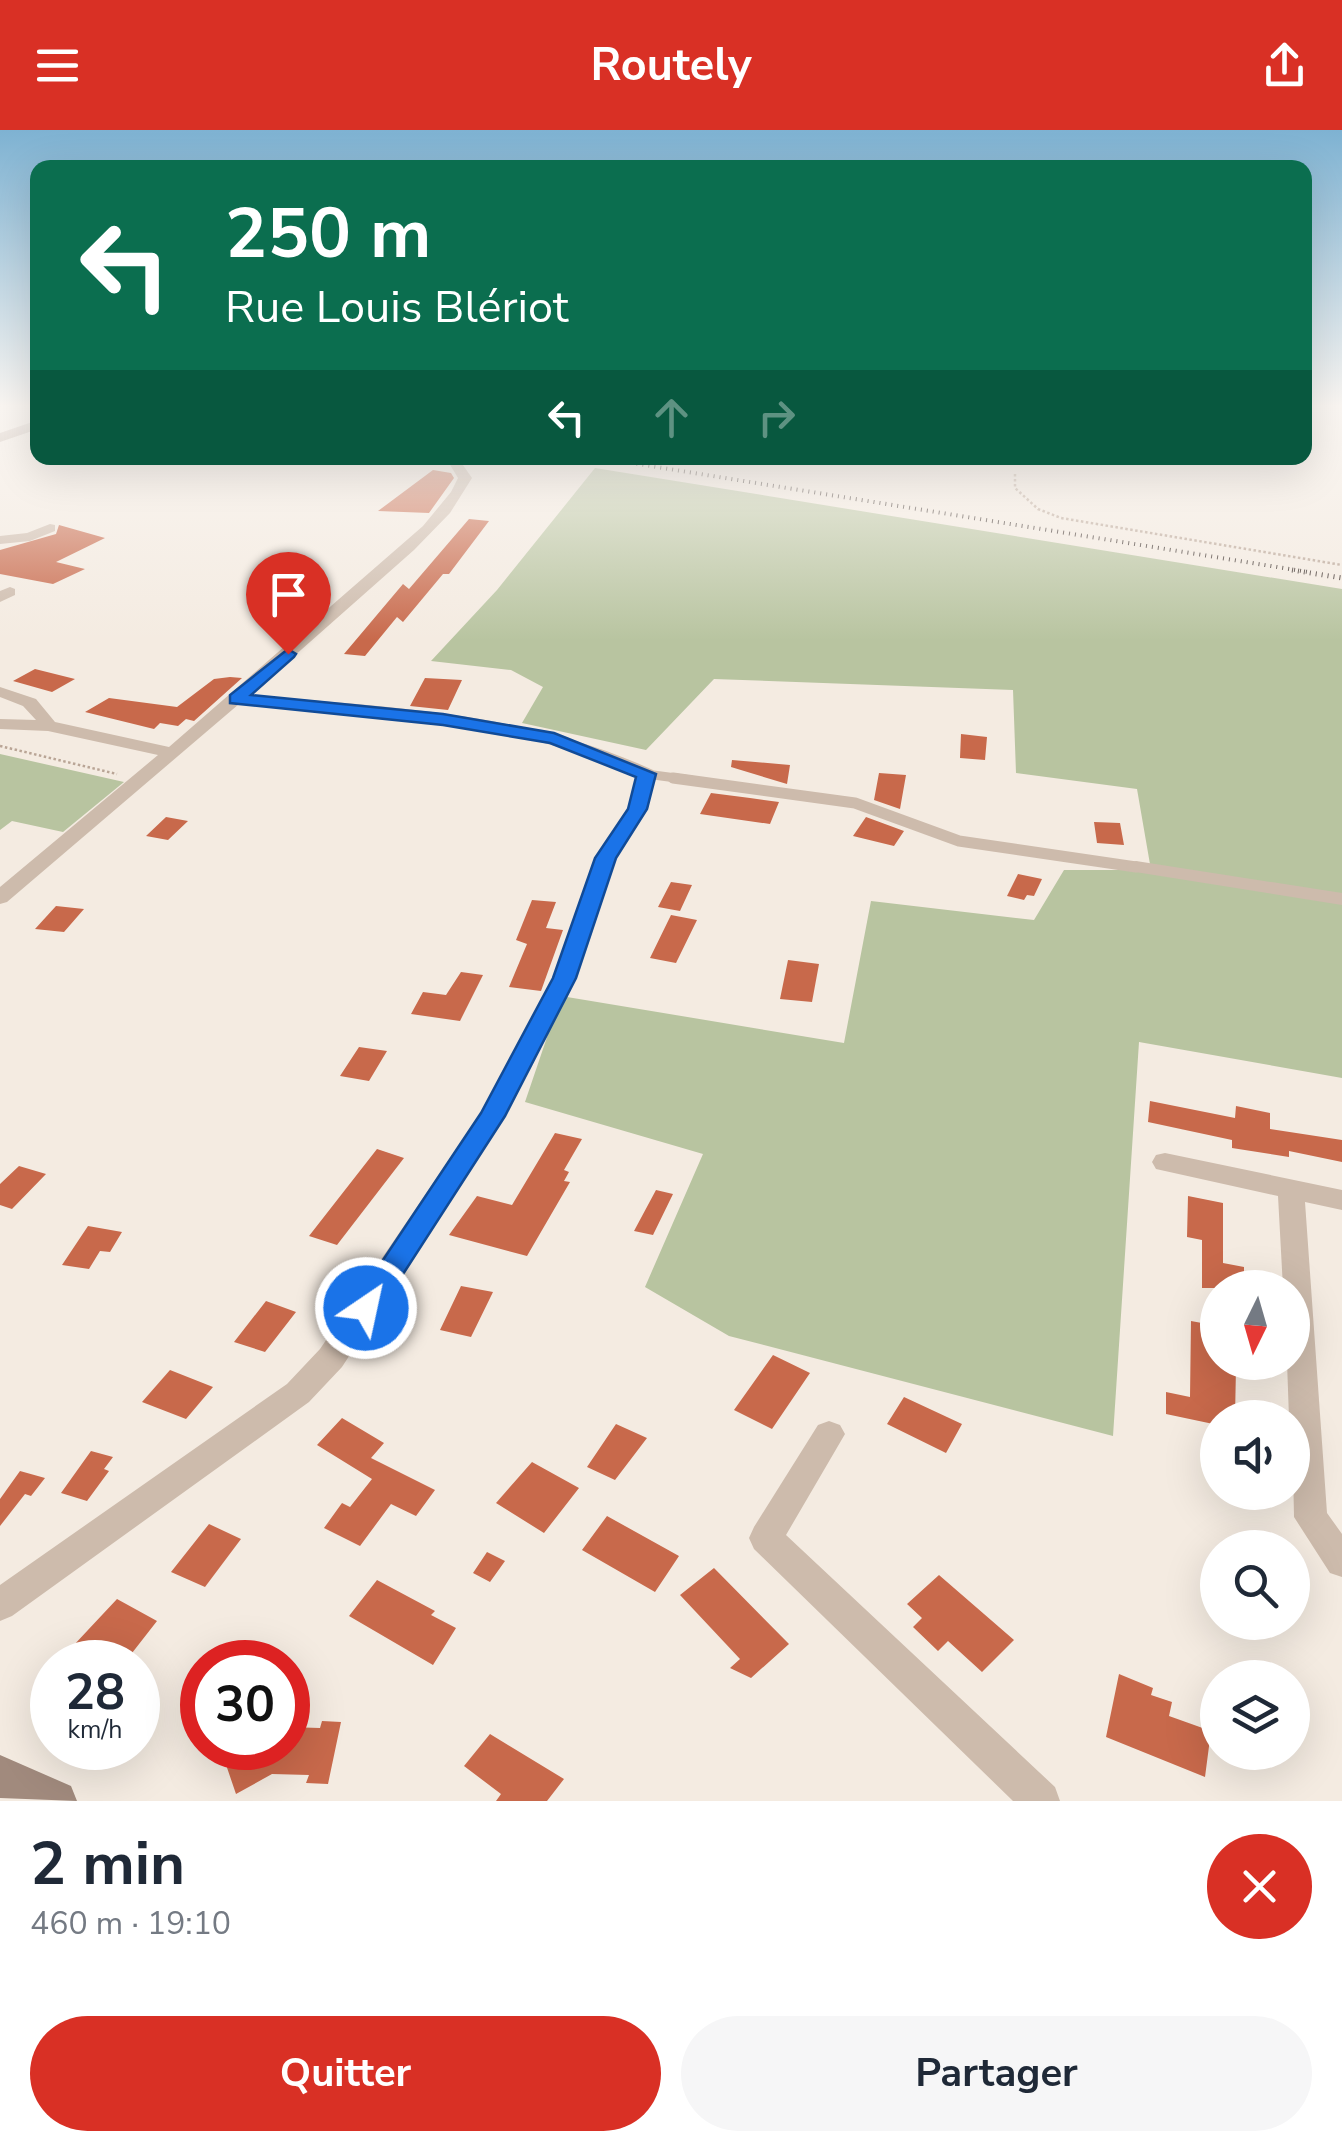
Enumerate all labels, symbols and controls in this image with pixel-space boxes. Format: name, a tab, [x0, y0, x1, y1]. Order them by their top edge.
text: Routely	[590, 35, 752, 96]
icon: menu	[30, 38, 85, 93]
icon: share	[1257, 38, 1312, 93]
text: 250 m	[225, 186, 431, 282]
icon: left	[60, 200, 190, 330]
text: Rue Louis Blériot	[225, 277, 569, 338]
icon: left	[539, 390, 594, 445]
icon: ahead	[644, 390, 699, 445]
icon: right	[749, 390, 804, 445]
pin	[246, 552, 331, 655]
icon: arrive	[261, 567, 316, 622]
position arrow	[314, 1256, 418, 1360]
north arrow	[1200, 1270, 1310, 1380]
map controls	[1200, 1270, 1310, 1770]
button: sound	[1200, 1400, 1310, 1510]
button: search	[1200, 1530, 1310, 1640]
speed limit sign: 30	[180, 1640, 310, 1770]
text: 28	[65, 1658, 125, 1727]
button: layers	[1200, 1660, 1310, 1770]
text: km/h	[67, 1713, 123, 1747]
text: 2 min	[30, 1823, 185, 1905]
button: close	[1207, 1834, 1312, 1939]
text: 460 m · 19:10	[30, 1902, 231, 1945]
button: Quitter	[30, 2016, 661, 2131]
button: Partager	[681, 2016, 1312, 2131]

